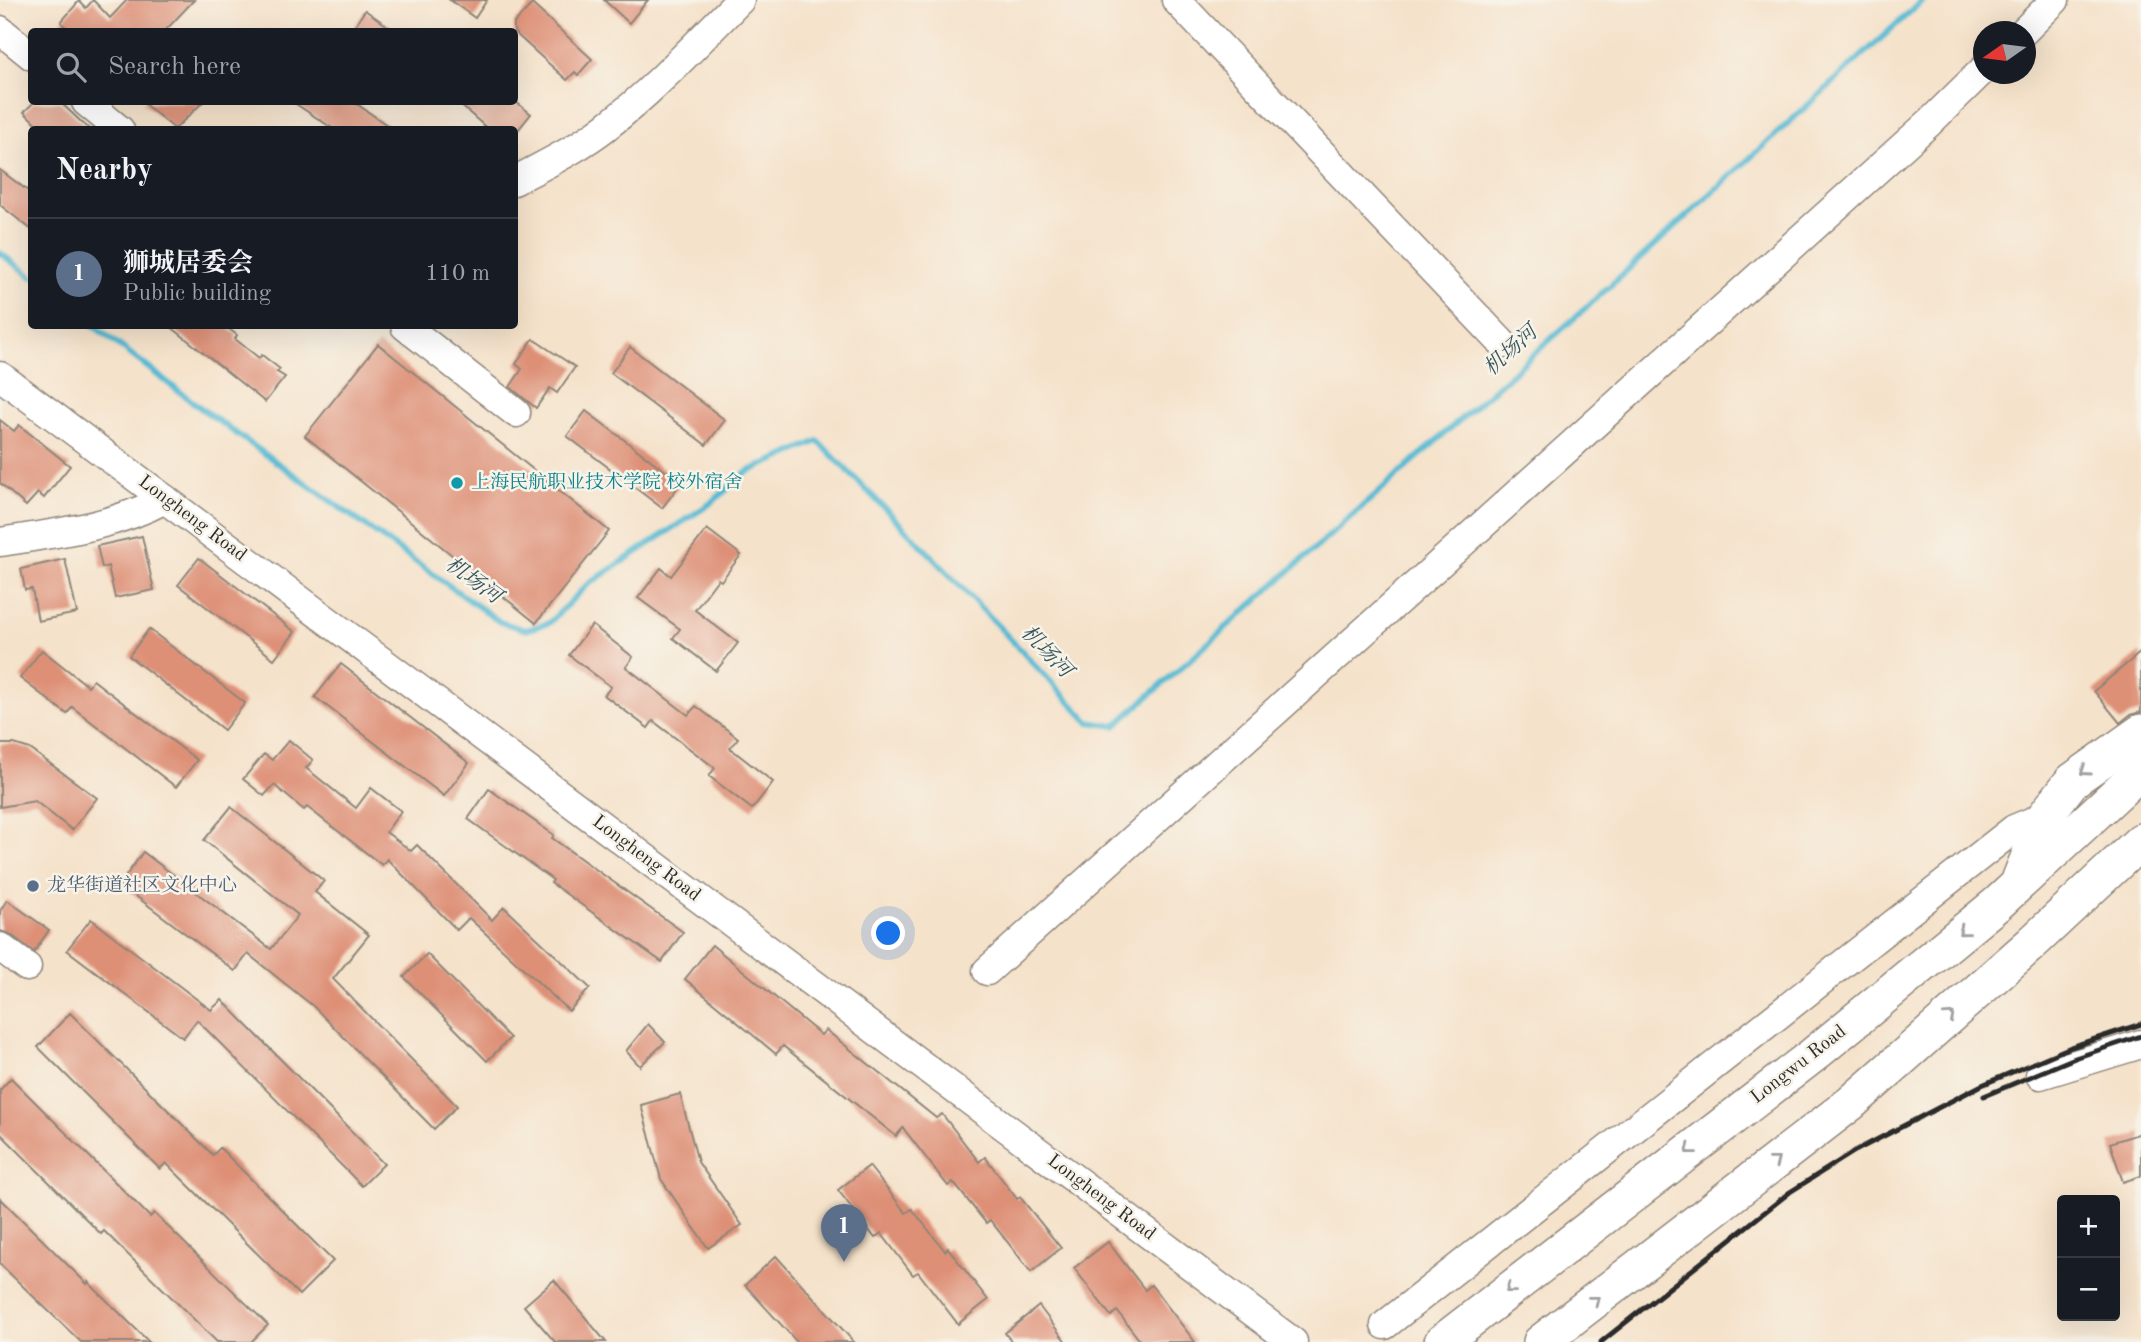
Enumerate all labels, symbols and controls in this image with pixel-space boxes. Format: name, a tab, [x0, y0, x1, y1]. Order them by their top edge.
north arrow	[1973, 21, 2036, 84]
search box	[28, 28, 518, 105]
icon: search	[52, 48, 90, 86]
text: Search here	[108, 54, 241, 80]
text: Nearby	[56, 156, 153, 186]
text: 狮城居委会	[123, 251, 253, 277]
text: 1	[72, 262, 86, 285]
text: 110 m	[425, 262, 490, 285]
text: Public building	[123, 282, 271, 305]
water label: 机场河	[1479, 318, 1544, 380]
place label: 上海民航职业技术学院 校外宿舍	[471, 471, 742, 493]
street label: Longheng Road	[134, 472, 250, 566]
marker: 上海民航职业技术学院 校外宿舍	[449, 475, 465, 491]
water label: 机场河	[441, 552, 509, 610]
water label: 机场河	[1017, 621, 1080, 685]
one-way arrow	[2080, 763, 2093, 775]
street label: Longheng Road	[588, 812, 704, 906]
place label: 龙华街道社区文化中心	[47, 875, 237, 896]
marker: 龙华街道社区文化中心	[25, 878, 41, 894]
your location	[871, 916, 905, 950]
one-way arrow	[1959, 923, 1972, 935]
one-way arrow	[1942, 1012, 1955, 1024]
street label: Longwu Road	[1748, 1022, 1850, 1108]
one-way arrow	[1686, 1142, 1698, 1155]
street label: Longheng Road	[1043, 1151, 1159, 1245]
one-way arrow	[1768, 1156, 1780, 1169]
map controls	[2057, 1195, 2120, 1321]
button: +	[2057, 1195, 2120, 1258]
pin: 1	[821, 1204, 867, 1262]
button: −	[2057, 1258, 2120, 1321]
one-way arrow	[1506, 1281, 1518, 1294]
one-way arrow	[1588, 1296, 1600, 1309]

